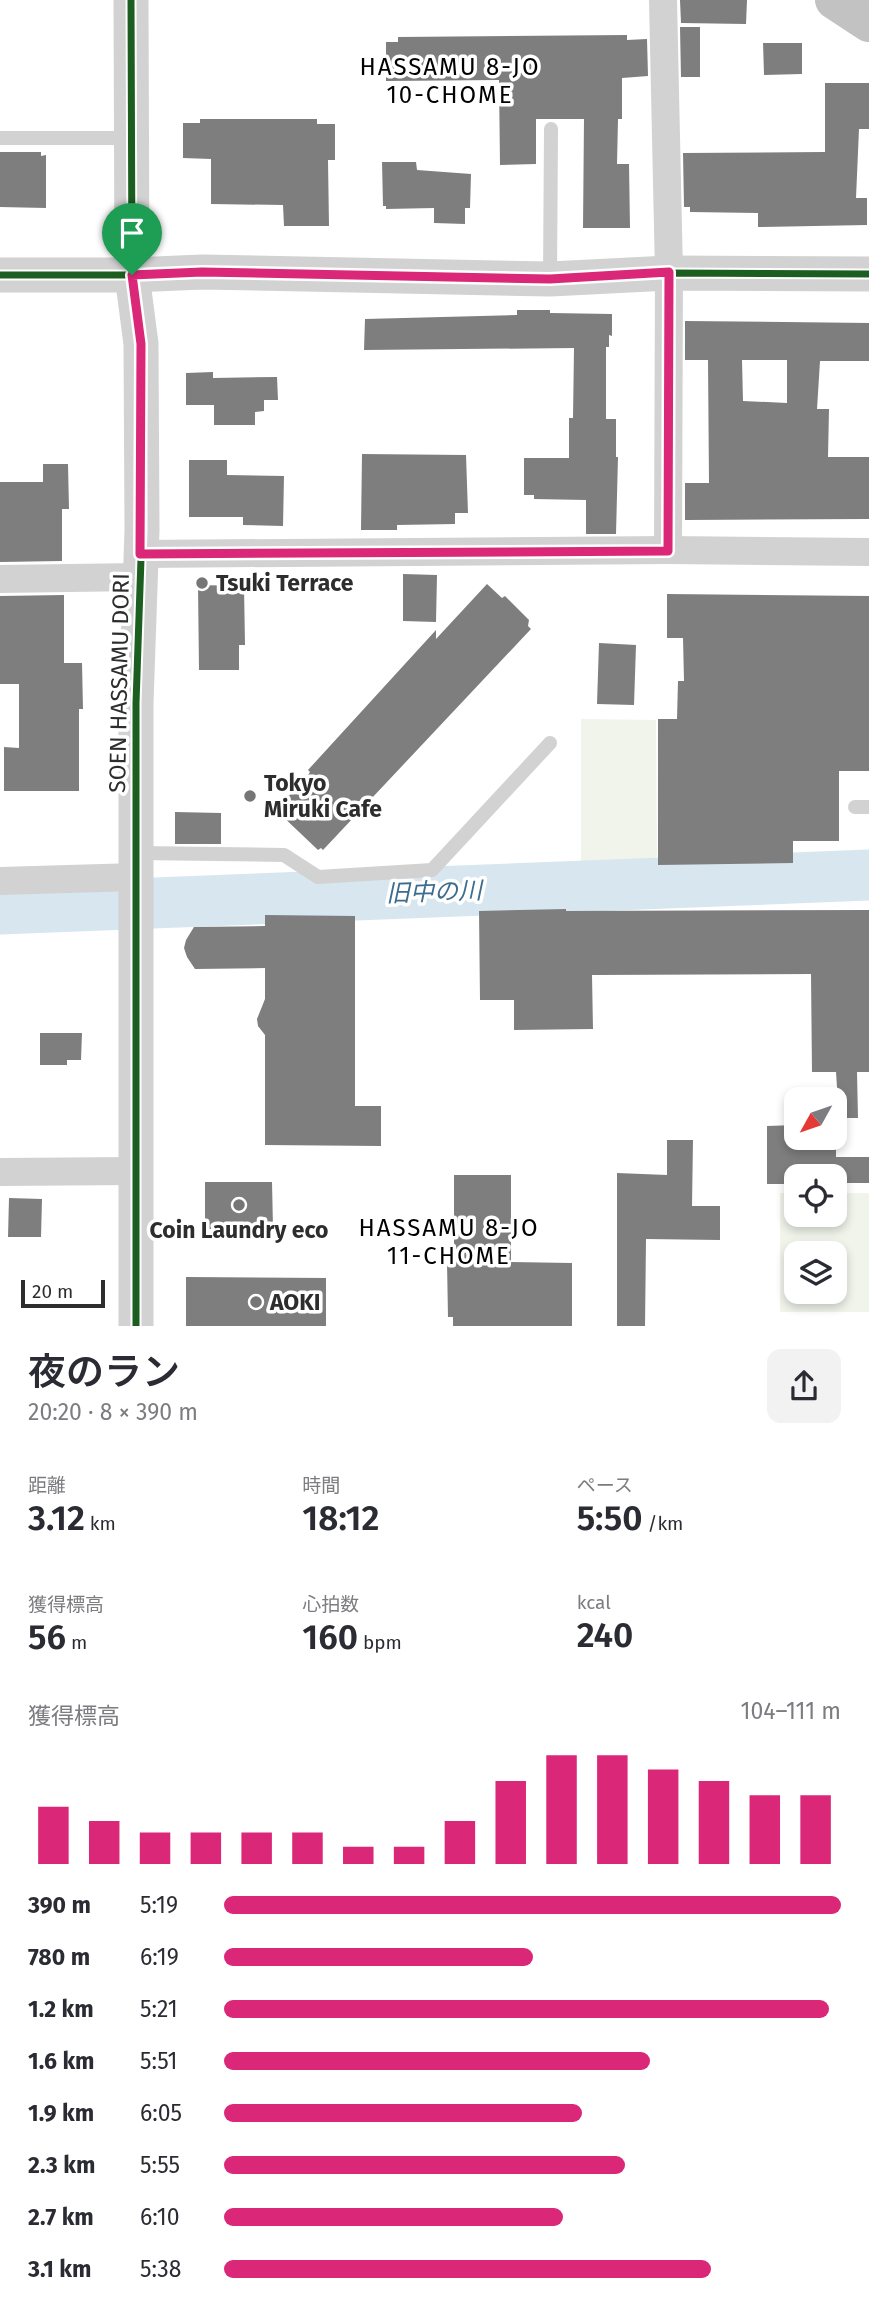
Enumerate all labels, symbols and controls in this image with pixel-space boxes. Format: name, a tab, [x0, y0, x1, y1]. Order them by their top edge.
district label: HASSAMU 8-JO 10-CHOME	[359, 53, 541, 109]
pin	[102, 203, 162, 275]
icon: arrive	[113, 214, 151, 252]
place label: Tsuki Terrace	[216, 569, 354, 597]
street label: SOEN HASSAMU DORI	[103, 573, 135, 793]
marker: Tsuki Terrace	[194, 575, 210, 591]
place label: Tokyo Miruki Cafe	[264, 769, 382, 823]
marker: Tokyo Miruki Cafe	[242, 788, 258, 804]
water label: 旧中の川	[386, 876, 485, 908]
north arrow	[784, 1087, 847, 1150]
map controls	[784, 1087, 847, 1304]
button: locate	[784, 1164, 847, 1227]
marker: Coin Laundry eco	[231, 1197, 247, 1213]
district label: HASSAMU 8-JO 11-CHOME	[358, 1214, 540, 1270]
place label: Coin Laundry eco	[149, 1216, 329, 1244]
button: layers	[784, 1241, 847, 1304]
scale bar	[21, 1277, 105, 1309]
text: 20 m	[32, 1280, 73, 1303]
place label: AOKI	[269, 1288, 321, 1316]
marker: AOKI	[248, 1294, 264, 1310]
text: 夜のラン	[28, 1349, 180, 1395]
button: share	[767, 1349, 841, 1423]
text: 20:20 · 8 × 390 m	[28, 1398, 198, 1426]
text: 距離	[28, 1474, 66, 1497]
text: 時間	[302, 1474, 340, 1497]
text: ペース	[577, 1474, 633, 1497]
text: 3.12	[28, 1497, 85, 1539]
text: 18:12	[302, 1497, 379, 1539]
text: 5:50	[577, 1497, 642, 1539]
text: km	[85, 1512, 116, 1535]
text: /km	[642, 1512, 683, 1535]
text: kcal	[577, 1591, 611, 1614]
text: 獲得標高	[28, 1593, 104, 1616]
text: 心拍数	[302, 1593, 359, 1616]
text: 240	[577, 1614, 633, 1656]
text: 56	[28, 1616, 66, 1658]
text: 160	[302, 1616, 358, 1658]
text: m	[66, 1631, 87, 1654]
text: bpm	[358, 1631, 402, 1654]
text: 104–111 m	[741, 1697, 841, 1725]
text: 獲得標高	[28, 1702, 120, 1730]
text: 390 m	[28, 1891, 91, 1919]
text: 5:19	[140, 1891, 178, 1919]
text: 780 m	[28, 1943, 90, 1971]
text: 6:19	[140, 1943, 179, 1971]
text: 1.2 km	[28, 1995, 94, 2023]
text: 5:21	[140, 1995, 178, 2023]
text: 1.6 km	[28, 2047, 95, 2075]
text: 5:51	[140, 2047, 177, 2075]
text: 1.9 km	[28, 2099, 94, 2127]
text: 6:05	[140, 2099, 182, 2127]
text: 2.3 km	[28, 2151, 95, 2179]
text: 5:55	[140, 2151, 180, 2179]
text: 2.7 km	[28, 2203, 94, 2231]
text: 6:10	[140, 2203, 180, 2231]
text: 3.1 km	[28, 2255, 91, 2283]
text: 5:38	[140, 2255, 181, 2283]

